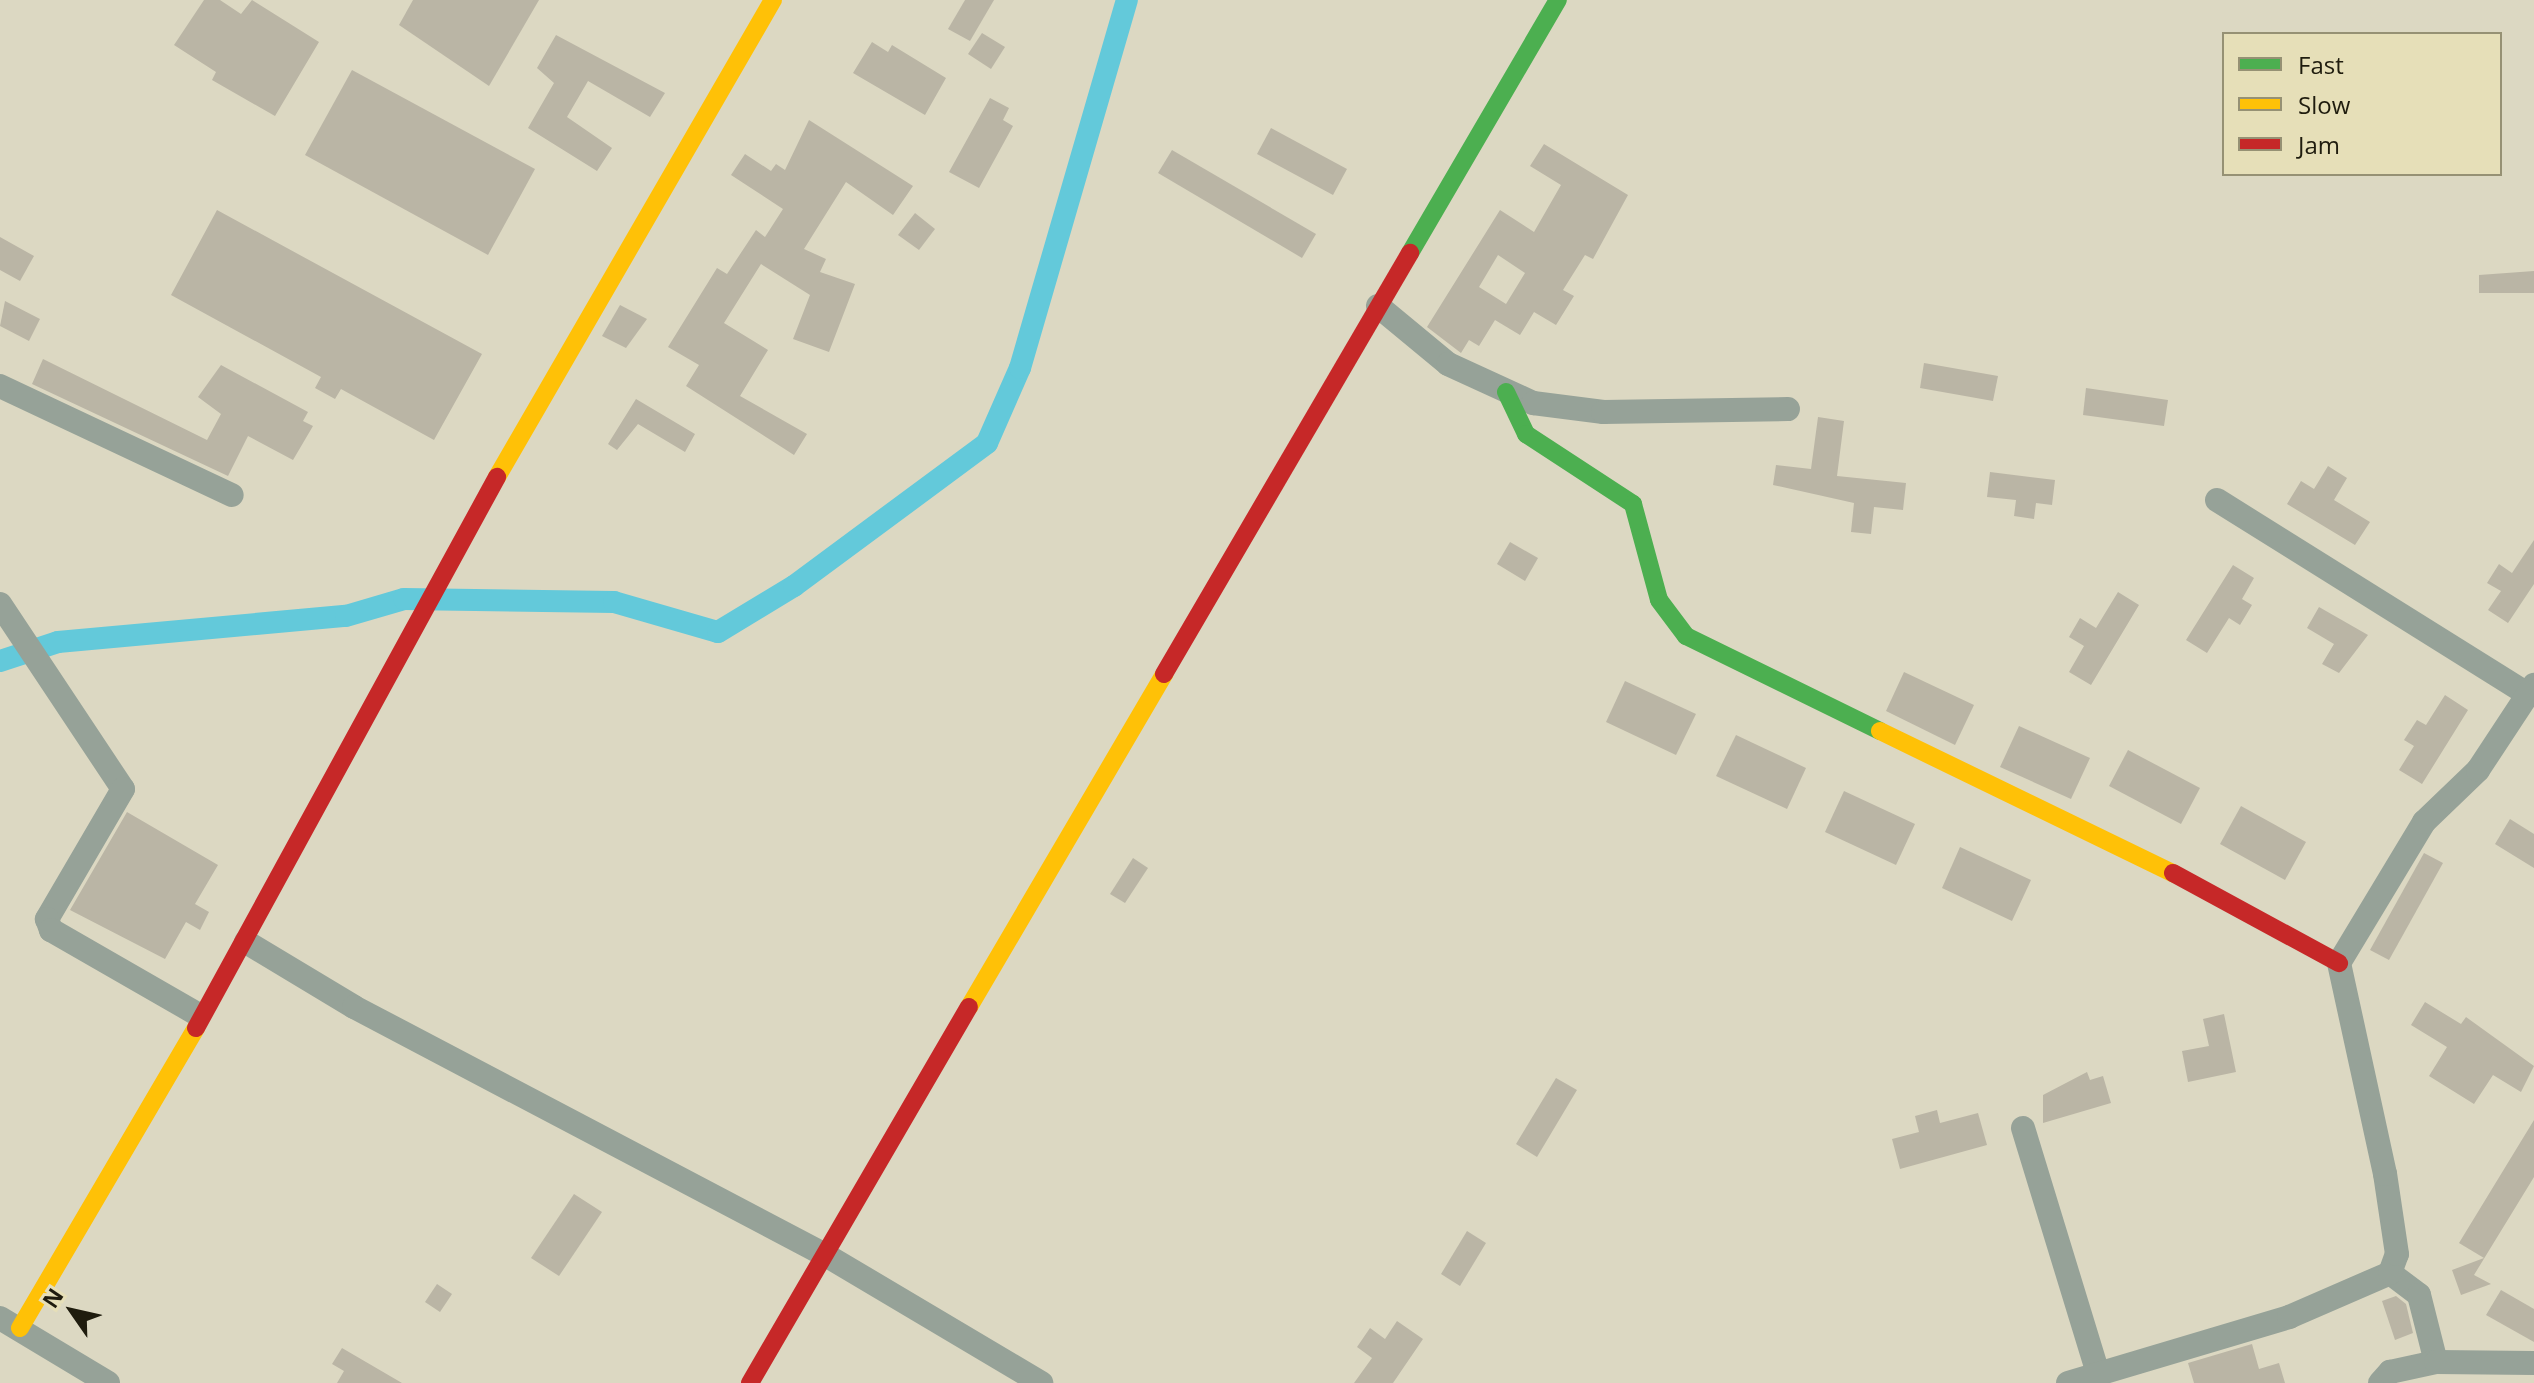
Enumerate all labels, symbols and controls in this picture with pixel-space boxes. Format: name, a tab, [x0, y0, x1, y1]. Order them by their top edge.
legend	[2222, 32, 2502, 176]
text: Fast	[2298, 48, 2344, 81]
text: Slow	[2298, 88, 2350, 121]
text: Jam	[2298, 128, 2340, 161]
north arrow	[32, 1271, 112, 1351]
text: N	[35, 1282, 70, 1313]

